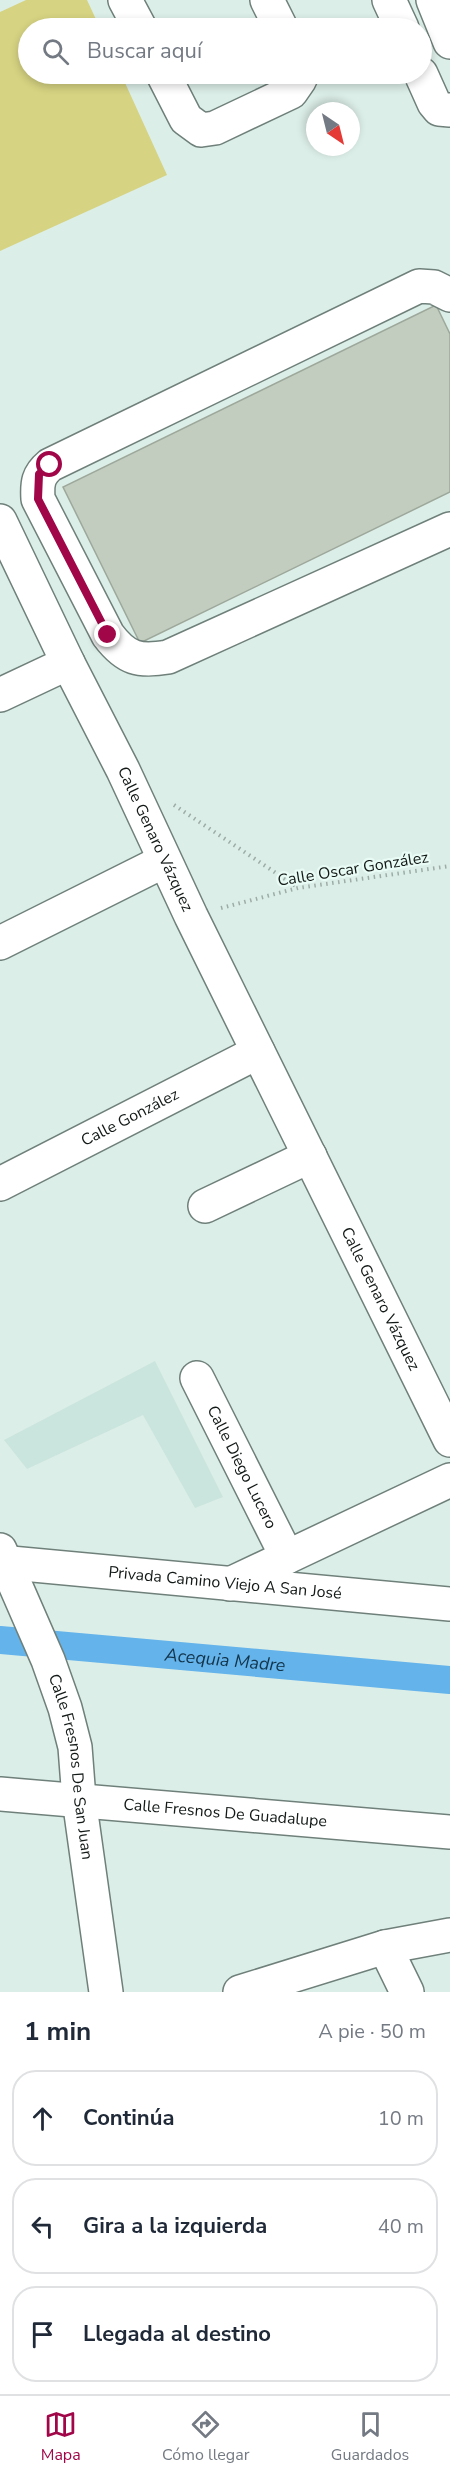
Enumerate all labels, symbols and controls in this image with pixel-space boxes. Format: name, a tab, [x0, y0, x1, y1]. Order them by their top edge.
search box	[18, 18, 432, 84]
icon: search	[39, 35, 72, 68]
text: Buscar aquí	[87, 36, 202, 66]
north arrow	[306, 102, 360, 156]
route start	[36, 451, 62, 477]
route end	[94, 621, 120, 647]
street label: Calle Genaro Vázquez	[112, 763, 198, 915]
street label: Calle Oscar González	[276, 846, 430, 892]
street label: Calle González	[77, 1083, 183, 1152]
street label: Calle Genaro Vázquez	[336, 1223, 425, 1374]
street label: Calle Diego Lucero	[202, 1402, 282, 1533]
street label: Privada Camino Viejo A San José	[107, 1561, 343, 1605]
water label: Acequia Madre	[163, 1643, 287, 1677]
street label: Calle Fresnos De San Juan	[43, 1671, 98, 1861]
street label: Calle Fresnos De Guadalupe	[122, 1793, 328, 1833]
text: 1 min	[24, 2014, 91, 2049]
text: A pie · 50 m	[318, 2018, 426, 2045]
icon: ahead	[26, 2102, 59, 2135]
text: Continúa	[83, 2103, 174, 2133]
text: 10 m	[378, 2105, 424, 2132]
icon: left	[26, 2210, 59, 2243]
text: Gira a la izquierda	[83, 2211, 267, 2241]
text: 40 m	[378, 2213, 424, 2240]
icon: arrive	[26, 2318, 59, 2351]
text: Llegada al destino	[83, 2319, 271, 2349]
tab: Mapa	[41, 2408, 81, 2466]
tab: Cómo llegar	[162, 2408, 249, 2466]
tab: Guardados	[331, 2408, 409, 2466]

